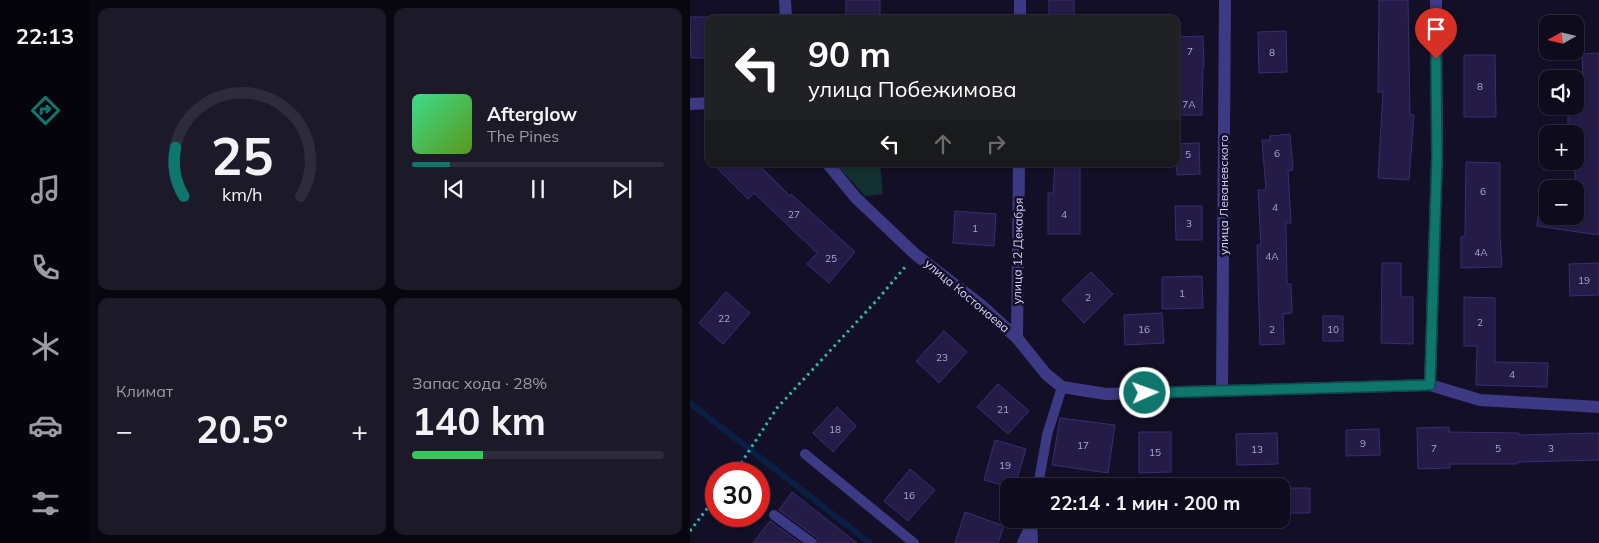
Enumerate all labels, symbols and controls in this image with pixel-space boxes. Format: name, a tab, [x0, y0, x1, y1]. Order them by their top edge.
pin	[1415, 8, 1457, 59]
icon: arrive	[1422, 15, 1450, 43]
north arrow	[1539, 15, 1584, 60]
map controls	[1539, 15, 1584, 225]
text: 22:13	[16, 22, 74, 50]
text: 90 m	[808, 32, 891, 76]
icon: left	[725, 35, 790, 100]
house number: 7	[1187, 45, 1193, 58]
house number: 8	[1269, 46, 1275, 59]
button: sound	[1539, 70, 1584, 115]
text: улица Побежимова	[808, 75, 1017, 103]
house number: 8	[1477, 80, 1483, 93]
icon: directions	[28, 93, 63, 128]
house number: 7А	[1182, 98, 1196, 111]
text: Afterglow	[487, 102, 577, 126]
text: 25	[211, 123, 273, 188]
button: +	[1539, 125, 1584, 170]
text: The Pines	[487, 126, 559, 146]
icon: left	[876, 130, 904, 158]
icon: ahead	[929, 130, 957, 158]
icon: right	[982, 130, 1010, 158]
street label: улица Леваневского	[1216, 135, 1231, 255]
house number: 6	[1274, 147, 1280, 160]
house number: 5	[1185, 148, 1191, 161]
icon: music	[28, 172, 63, 207]
icon: previous	[440, 175, 468, 203]
icon: pause	[524, 175, 552, 203]
icon: next	[608, 175, 636, 203]
button: −	[1539, 180, 1584, 225]
text: km/h	[222, 183, 262, 205]
house number: 6	[1480, 185, 1486, 198]
street label: улица 12 Декабря	[1009, 198, 1026, 304]
house number: 4	[1272, 201, 1278, 214]
house number: 27	[788, 208, 800, 221]
house number: 4	[1061, 208, 1067, 221]
house number: 3	[1186, 217, 1192, 230]
house number: 1	[972, 222, 978, 235]
house number: 4А	[1474, 246, 1488, 259]
icon: phone	[28, 250, 63, 285]
house number: 4А	[1265, 250, 1279, 263]
house number: 25	[825, 252, 837, 265]
street label: улица Костонаева	[922, 256, 1013, 336]
house number: 19	[1578, 274, 1590, 287]
house number: 1	[1179, 287, 1185, 300]
house number: 2	[1085, 291, 1091, 304]
house number: 22	[718, 312, 730, 325]
house number: 2	[1477, 316, 1483, 329]
house number: 16	[1138, 323, 1150, 336]
house number: 2	[1269, 323, 1275, 336]
house number: 10	[1327, 323, 1339, 336]
icon: climate	[28, 329, 63, 364]
house number: 23	[936, 351, 948, 364]
position arrow	[1118, 366, 1170, 418]
house number: 4	[1509, 368, 1515, 381]
text: Запас хода · 28%	[412, 373, 547, 393]
text: Климат	[116, 381, 173, 401]
text: 140 km	[412, 397, 546, 445]
house number: 21	[997, 403, 1009, 416]
text: 20.5°	[196, 405, 288, 453]
icon: car	[28, 408, 63, 443]
text: −	[116, 413, 133, 448]
text: +	[351, 413, 368, 448]
house number: 18	[829, 423, 841, 436]
house number: 9	[1360, 437, 1366, 450]
house number: 17	[1077, 439, 1089, 452]
house number: 7	[1431, 442, 1437, 455]
house number: 5	[1495, 442, 1501, 455]
house number: 3	[1548, 442, 1554, 455]
house number: 13	[1251, 443, 1263, 456]
house number: 15	[1149, 446, 1161, 459]
house number: 19	[999, 459, 1011, 472]
speed limit sign: 30	[705, 462, 770, 527]
icon: filters	[28, 486, 63, 521]
house number: 16	[903, 489, 915, 502]
text: 22:14 · 1 мин · 200 m	[1050, 491, 1240, 515]

